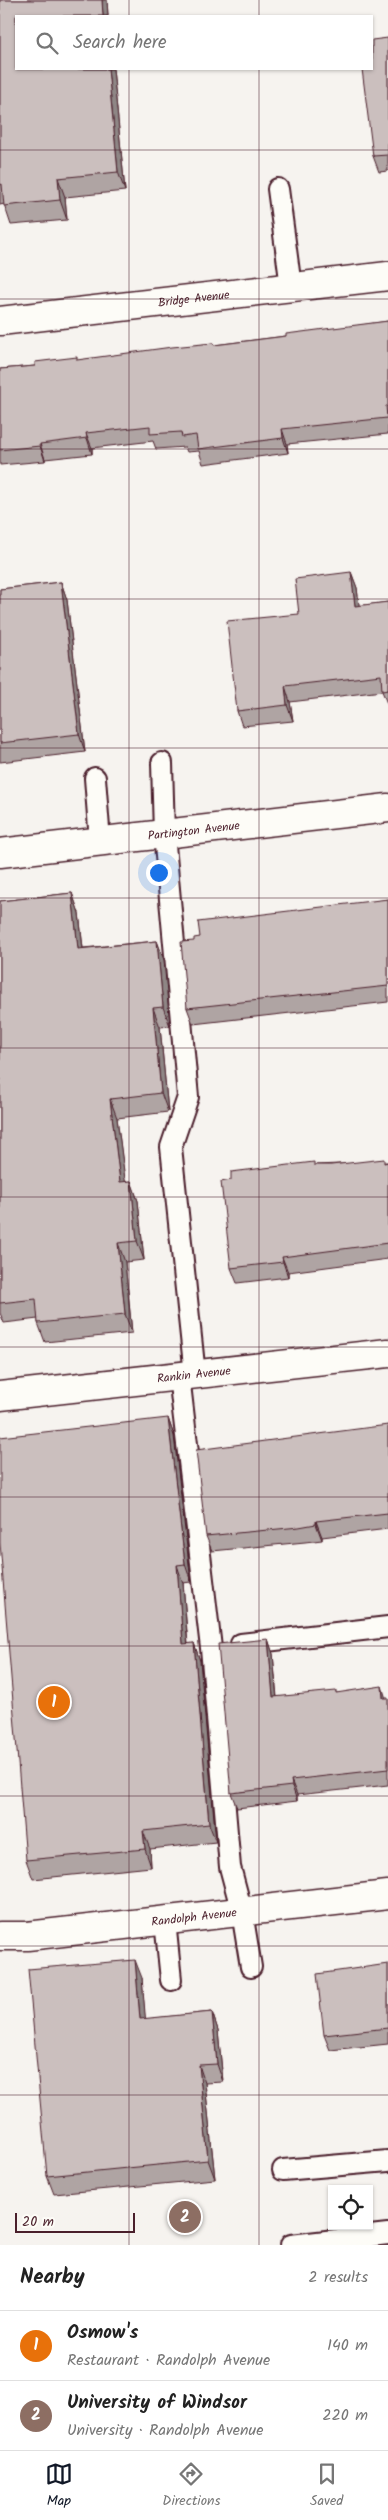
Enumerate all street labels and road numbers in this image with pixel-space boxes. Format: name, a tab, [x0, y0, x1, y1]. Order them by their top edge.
street label: Bridge Avenue	[157, 285, 231, 312]
street label: Partington Avenue	[147, 816, 241, 845]
street label: Rankin Avenue	[156, 1361, 232, 1388]
street label: Randolph Avenue	[150, 1903, 238, 1931]

